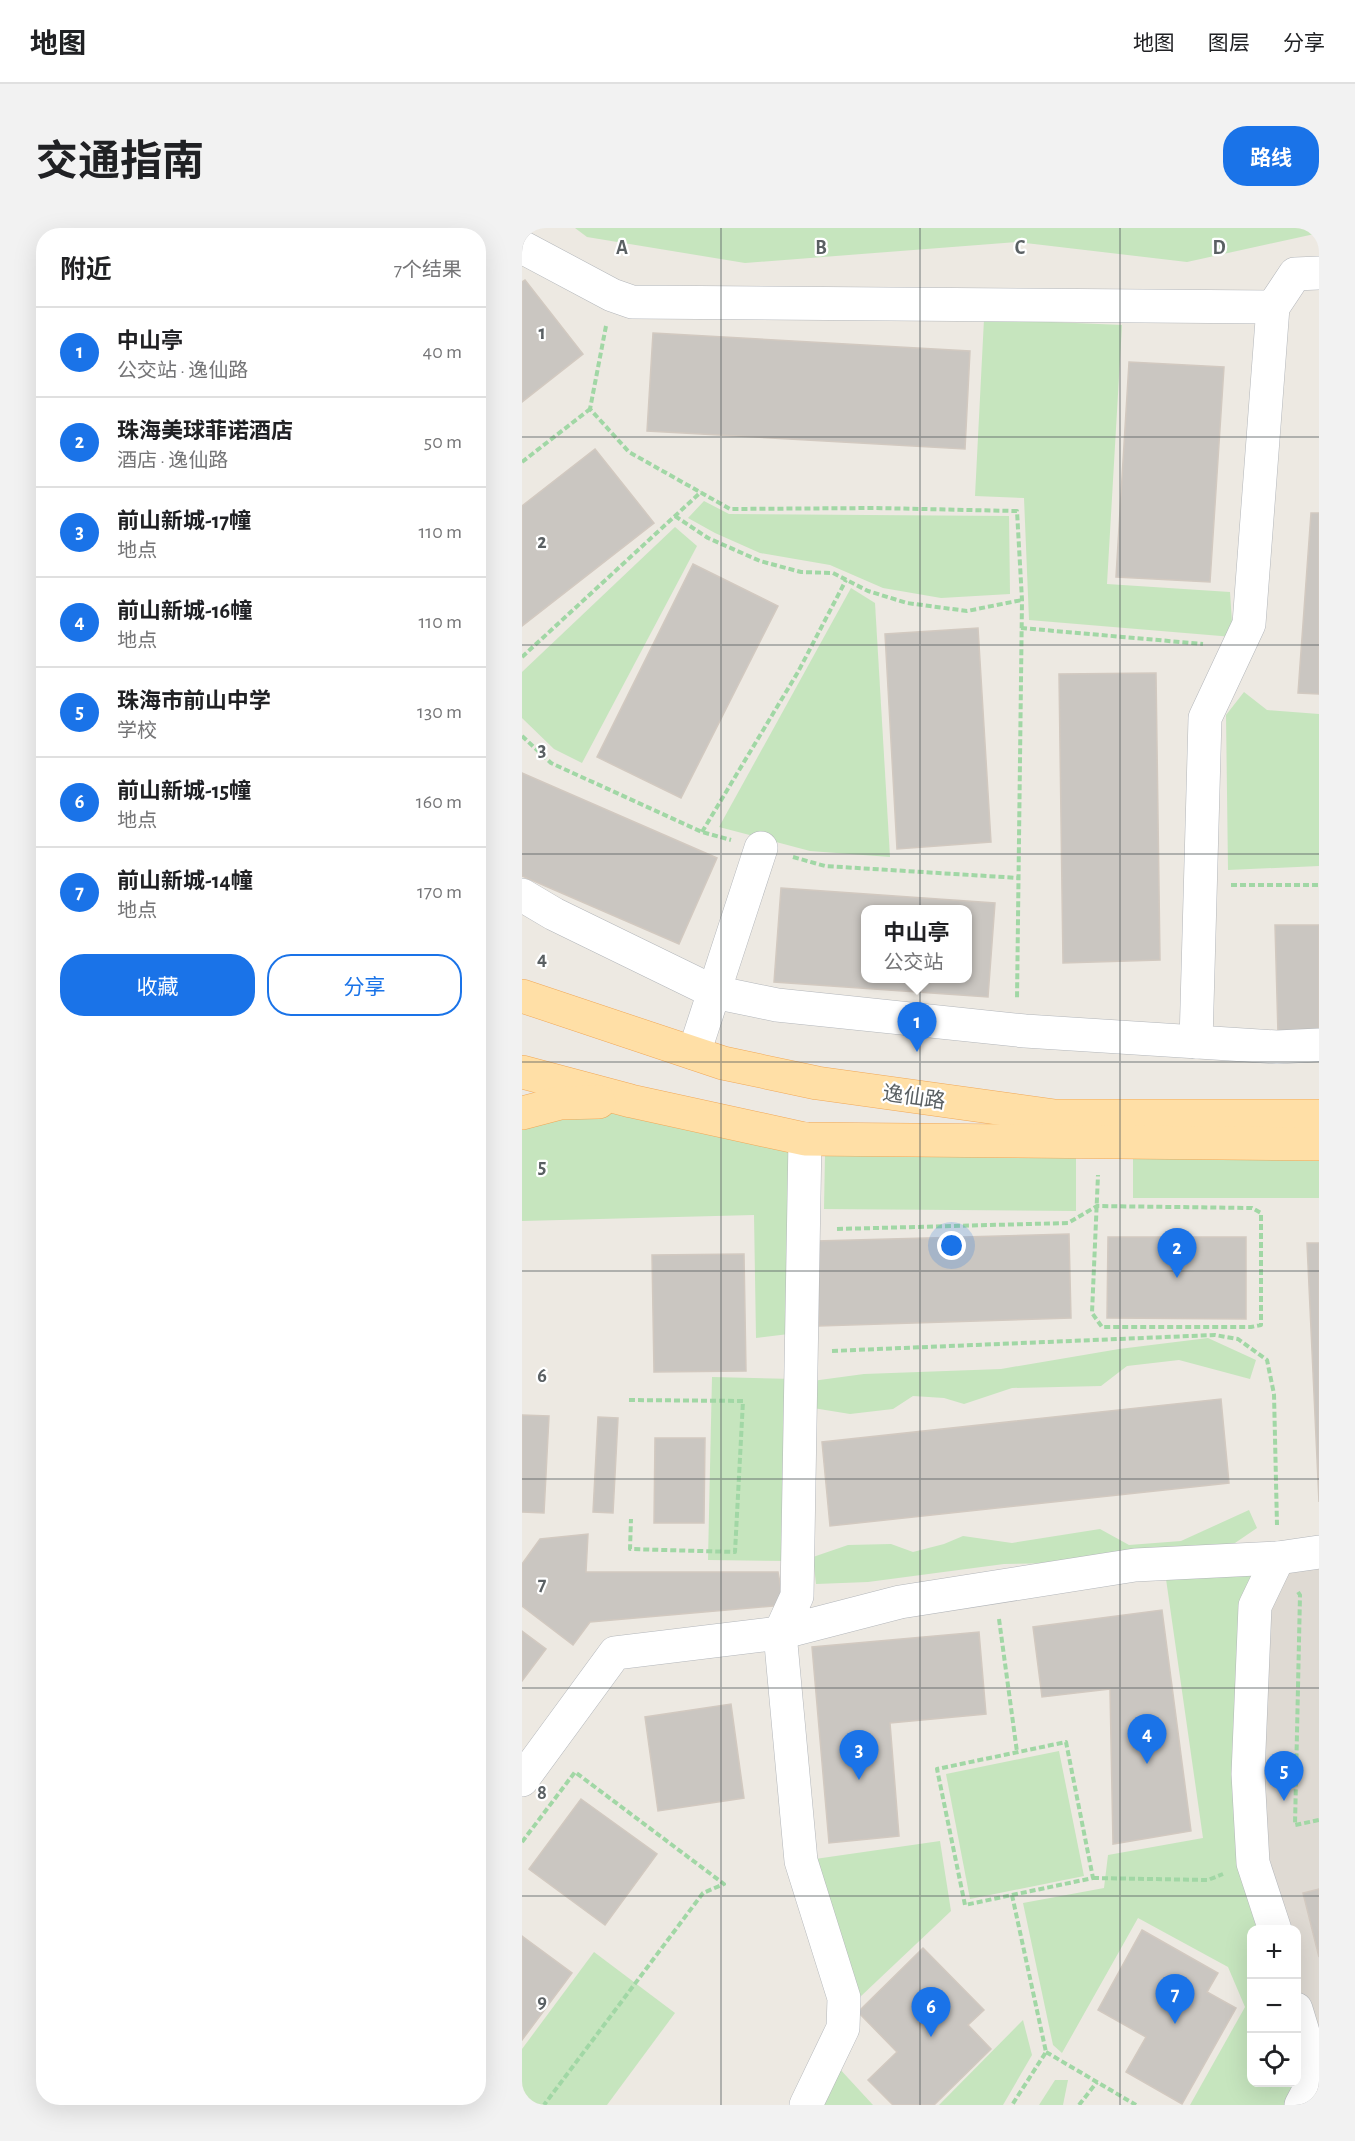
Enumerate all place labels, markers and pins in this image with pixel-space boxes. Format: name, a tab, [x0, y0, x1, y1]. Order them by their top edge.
pin: 1	[898, 1002, 936, 1052]
pin: 2	[1158, 1228, 1196, 1278]
pin: 4	[1128, 1714, 1166, 1764]
pin: 3	[840, 1730, 878, 1780]
pin: 5	[1264, 1752, 1304, 1801]
pin: 7	[1156, 1974, 1194, 2024]
pin: 6	[912, 1988, 950, 2037]

